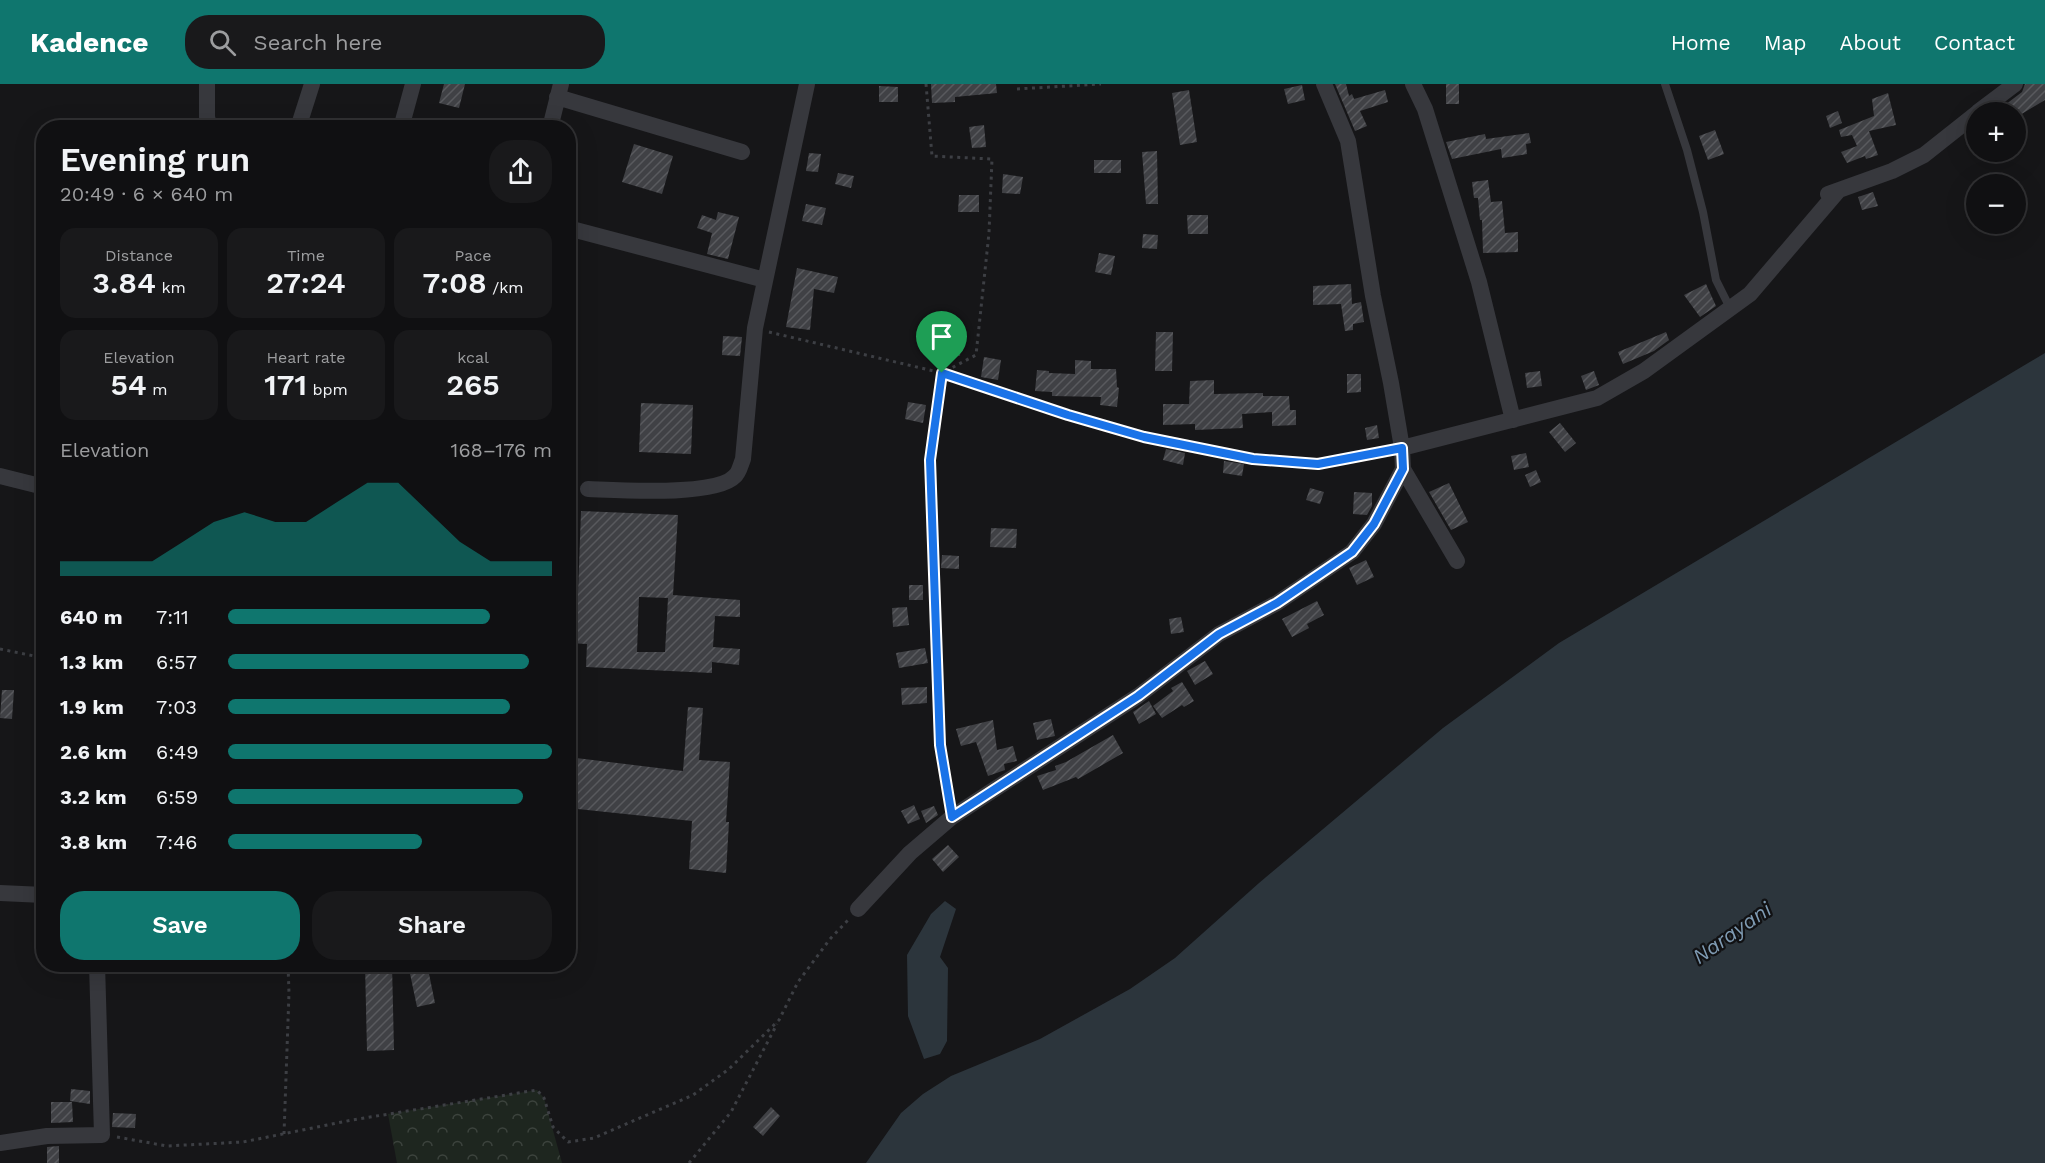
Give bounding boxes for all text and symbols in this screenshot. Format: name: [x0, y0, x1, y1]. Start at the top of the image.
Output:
search box: [185, 15, 605, 69]
text: Kadence: [30, 26, 149, 59]
icon: search: [206, 26, 239, 59]
text: Search here: [254, 30, 383, 55]
text: Home: [1671, 30, 1731, 55]
text: Map: [1764, 30, 1807, 55]
text: About: [1840, 30, 1901, 55]
text: Contact: [1934, 30, 2015, 55]
map controls: [1966, 102, 2026, 234]
button: +: [1966, 102, 2026, 162]
text: Evening run: [60, 140, 250, 179]
button: share: [489, 140, 552, 203]
button: −: [1966, 174, 2026, 234]
text: 20:49 · 6 × 640 m: [60, 182, 233, 206]
text: Distance: [105, 246, 173, 265]
text: Time: [287, 246, 325, 265]
text: Pace: [454, 246, 492, 265]
text: 3.84: [92, 265, 156, 300]
text: 27:24: [266, 265, 346, 300]
text: 7:08: [423, 265, 487, 300]
text: km: [156, 278, 186, 297]
text: /km: [487, 278, 523, 297]
pin: [916, 311, 967, 373]
icon: arrive: [925, 320, 958, 353]
text: Elevation: [103, 348, 175, 367]
text: Heart rate: [266, 348, 346, 367]
text: kcal: [457, 348, 489, 367]
text: 54: [110, 367, 147, 402]
text: 171: [264, 367, 307, 402]
text: 265: [446, 367, 500, 402]
text: m: [147, 380, 168, 399]
text: bpm: [307, 380, 348, 399]
text: Elevation: [60, 438, 149, 462]
text: 168–176 m: [451, 438, 552, 462]
text: 640 m: [60, 605, 123, 629]
text: 7:11: [156, 605, 189, 629]
text: 1.3 km: [60, 650, 123, 674]
text: 6:57: [156, 650, 197, 674]
text: 1.9 km: [60, 695, 124, 719]
text: 7:03: [156, 695, 197, 719]
text: 2.6 km: [60, 740, 127, 764]
text: 6:49: [156, 740, 199, 764]
text: 3.2 km: [60, 785, 127, 809]
text: 6:59: [156, 785, 198, 809]
text: 3.8 km: [60, 830, 127, 854]
text: 7:46: [156, 830, 198, 854]
button: Save: [60, 891, 300, 960]
button: Share: [312, 891, 552, 960]
water label: Narayani: [1687, 896, 1776, 969]

